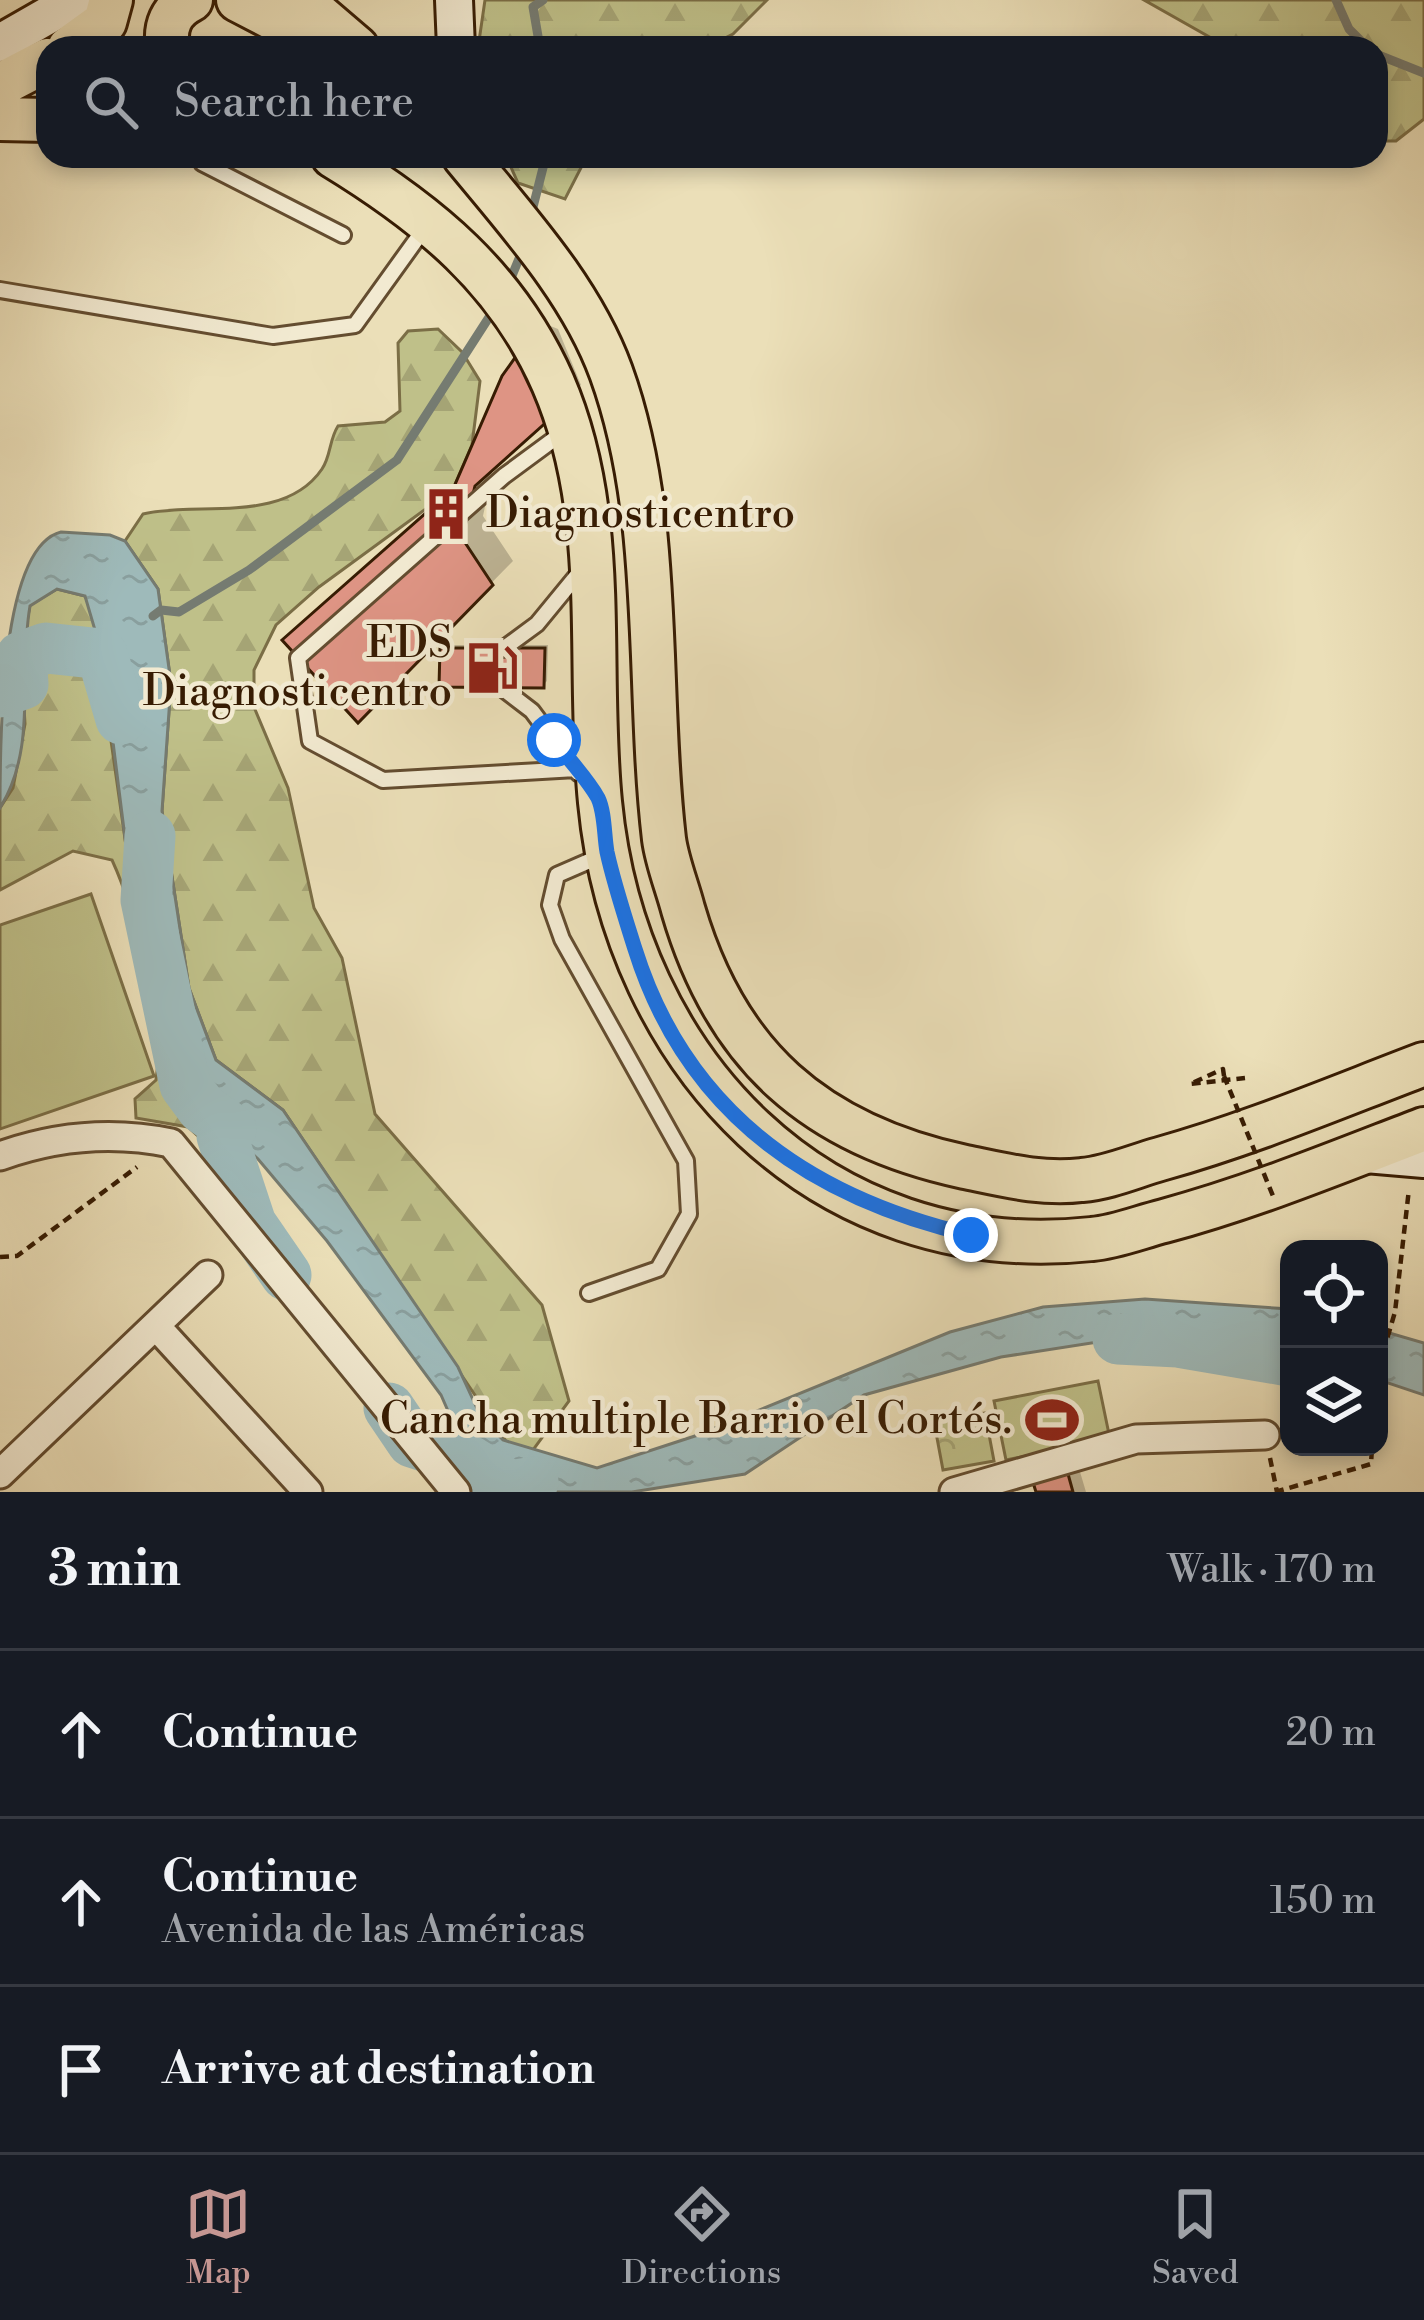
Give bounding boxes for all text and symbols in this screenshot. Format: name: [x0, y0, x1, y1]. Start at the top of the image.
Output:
search box: [36, 36, 1388, 168]
icon: search: [78, 69, 144, 135]
text: Search here: [174, 74, 414, 131]
building icon: Diagnosticentro: [417, 485, 475, 543]
place label: Diagnosticentro: [486, 488, 795, 542]
place label: EDS Diagnosticentro: [143, 618, 452, 720]
fuel station icon: EDS Diagnosticentro: [463, 639, 521, 697]
route start: [527, 713, 581, 767]
route end: [944, 1208, 998, 1262]
map controls: [1280, 1240, 1388, 1456]
button: locate: [1280, 1240, 1388, 1348]
button: layers: [1280, 1348, 1388, 1456]
sports icon: Cancha multiple Barrio el Cortés.: [1023, 1391, 1081, 1449]
place label: Cancha multiple Barrio el Cortés.: [380, 1394, 1012, 1447]
text: 3 min: [48, 1538, 181, 1602]
text: Walk · 170 m: [1167, 1546, 1376, 1595]
icon: ahead: [48, 1701, 114, 1767]
text: Continue: [162, 1705, 358, 1762]
text: 20 m: [1286, 1709, 1376, 1758]
text: Continue: [162, 1849, 358, 1906]
icon: ahead: [48, 1869, 114, 1935]
text: 150 m: [1270, 1877, 1376, 1926]
text: Avenida de las Américas: [162, 1906, 585, 1955]
icon: arrive: [48, 2037, 114, 2103]
text: Arrive at destination: [162, 2041, 595, 2098]
tab: Map: [185, 2181, 251, 2294]
tab: Directions: [622, 2181, 781, 2294]
tab: Saved: [1152, 2181, 1239, 2294]

